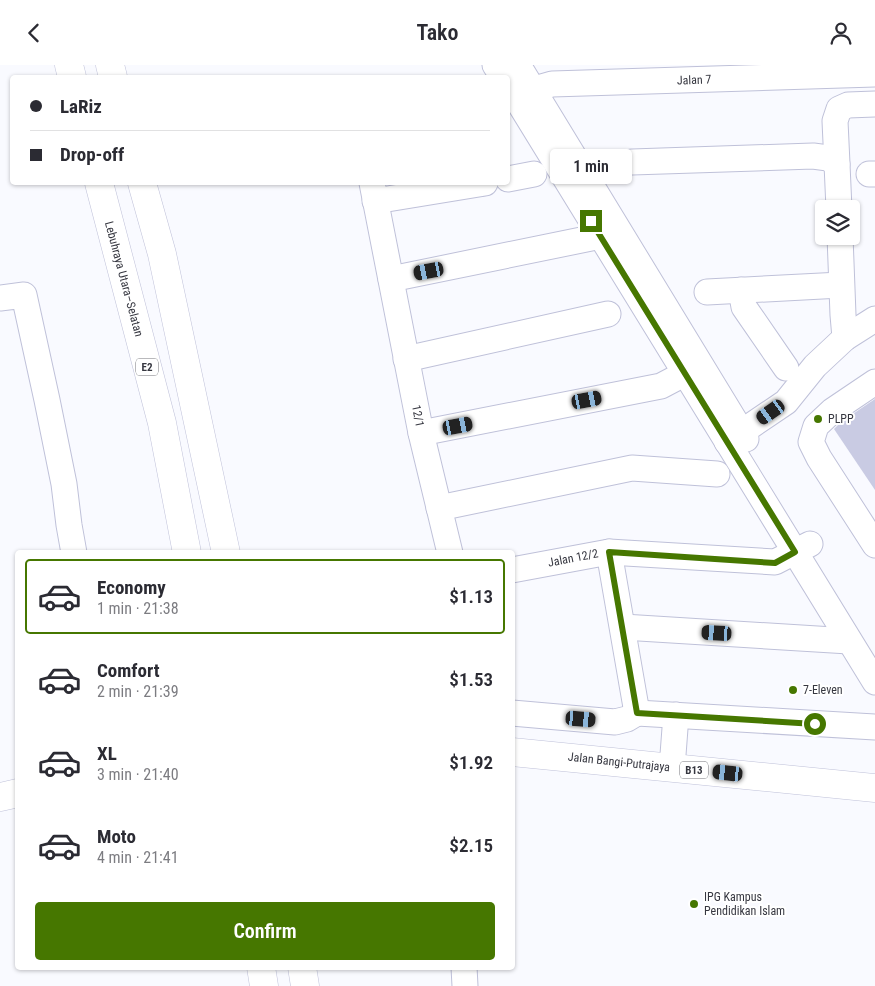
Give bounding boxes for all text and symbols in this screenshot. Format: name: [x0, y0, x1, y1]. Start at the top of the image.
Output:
icon: back: [20, 19, 48, 47]
icon: person: [827, 19, 855, 47]
text: Tako: [417, 20, 458, 45]
street label: Jalan 7: [676, 72, 712, 88]
text: LaRiz: [60, 95, 102, 118]
text: Drop-off: [60, 143, 124, 166]
callout: 1 min: [550, 149, 632, 183]
text: 1 min: [573, 157, 609, 176]
map controls: [815, 200, 860, 245]
button: layers: [815, 200, 860, 245]
route end: [580, 210, 602, 232]
street label: Lebuhraya Utara–Selatan: [102, 220, 146, 338]
car: [412, 261, 445, 281]
road number: E2: [136, 359, 158, 375]
car: [570, 390, 603, 410]
car: [754, 397, 787, 427]
street label: 12/1: [409, 404, 427, 428]
place label: PLPP: [828, 412, 854, 426]
marker: PLPP: [812, 413, 824, 425]
car: [441, 416, 474, 436]
street label: Jalan 12/2: [547, 546, 599, 570]
icon: car: [37, 574, 82, 619]
text: Economy: [97, 576, 166, 599]
text: $1.13: [449, 585, 493, 608]
text: 1 min · 21:38: [97, 599, 179, 618]
car: [701, 625, 732, 641]
icon: car: [37, 657, 82, 702]
text: Comfort: [97, 659, 160, 682]
text: $1.53: [449, 668, 493, 691]
text: 2 min · 21:39: [97, 682, 179, 701]
place label: 7-Eleven: [803, 683, 843, 697]
marker: 7-Eleven: [787, 684, 799, 696]
car: [565, 710, 596, 728]
route start: [804, 713, 826, 735]
icon: car: [37, 740, 82, 785]
text: XL: [97, 742, 117, 765]
street label: Jalan Bangi-Putrajaya: [567, 750, 671, 774]
text: $1.92: [449, 751, 493, 774]
road number: B13: [680, 761, 708, 779]
car: [712, 764, 743, 782]
text: 3 min · 21:40: [97, 765, 179, 784]
icon: car: [37, 823, 82, 868]
text: Moto: [97, 825, 136, 848]
text: $2.15: [449, 834, 493, 857]
text: 4 min · 21:41: [97, 848, 179, 867]
place label: IPG Kampus Pendidikan Islam: [704, 890, 785, 918]
marker: IPG Kampus Pendidikan Islam: [688, 898, 700, 910]
button: Confirm: [35, 902, 495, 960]

